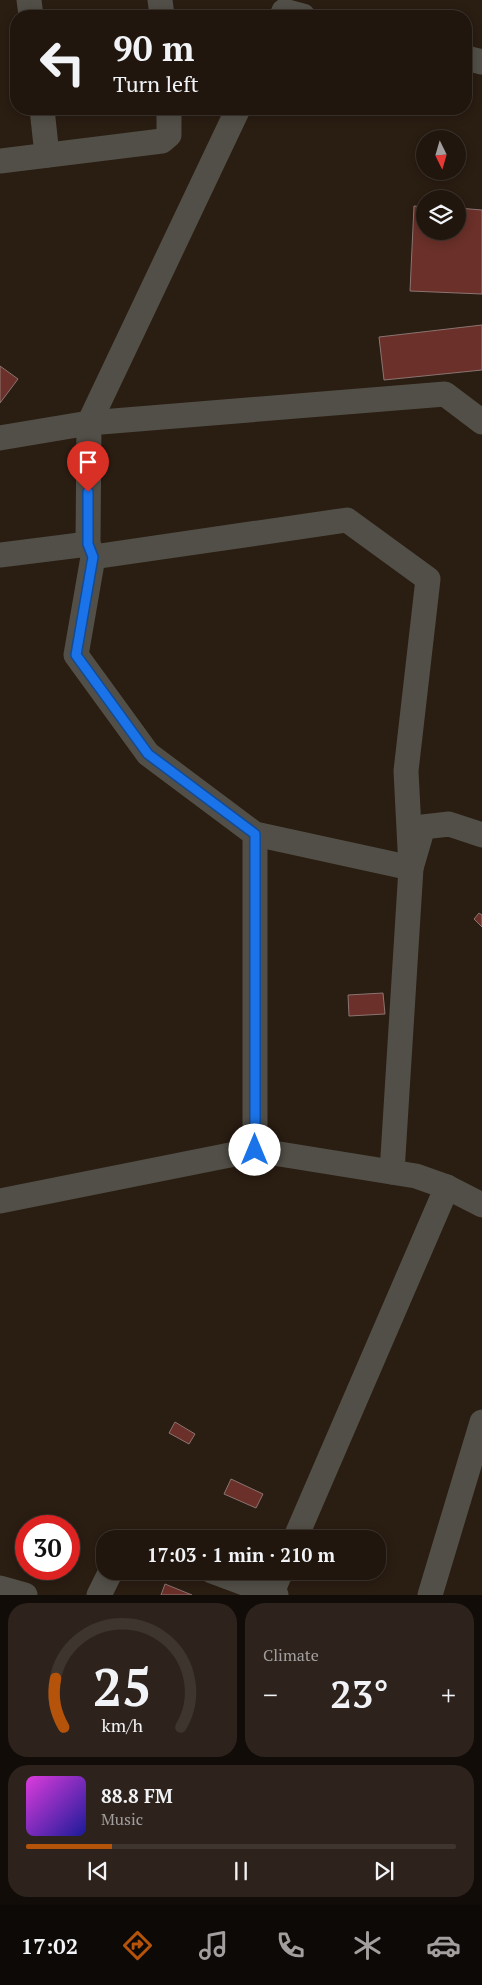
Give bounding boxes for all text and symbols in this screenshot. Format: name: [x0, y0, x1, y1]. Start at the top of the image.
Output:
text: 90 m: [113, 25, 194, 71]
icon: left: [30, 30, 95, 95]
text: Turn left: [113, 69, 199, 98]
north arrow: [416, 130, 466, 180]
map controls: [416, 130, 466, 240]
button: layers: [416, 190, 466, 240]
pin: [67, 441, 109, 492]
icon: arrive: [74, 448, 102, 476]
position arrow: [228, 1123, 280, 1175]
speed limit sign: 30: [15, 1515, 80, 1580]
text: 17:03 · 1 min · 210 m: [147, 1542, 335, 1567]
text: Climate: [263, 1644, 319, 1666]
text: 25: [93, 1652, 152, 1721]
text: 23°: [330, 1669, 389, 1719]
text: −: [263, 1676, 278, 1713]
text: +: [441, 1676, 456, 1713]
text: km/h: [102, 1713, 144, 1737]
text: 88.8 FM: [101, 1783, 173, 1808]
text: Music: [101, 1808, 143, 1830]
icon: previous: [84, 1857, 112, 1885]
icon: pause: [227, 1857, 255, 1885]
icon: next: [370, 1857, 398, 1885]
icon: directions: [120, 1928, 155, 1963]
icon: music: [196, 1928, 231, 1963]
icon: phone: [273, 1928, 308, 1963]
icon: climate: [350, 1928, 385, 1963]
icon: car: [426, 1928, 461, 1963]
text: 17:02: [21, 1931, 78, 1960]

